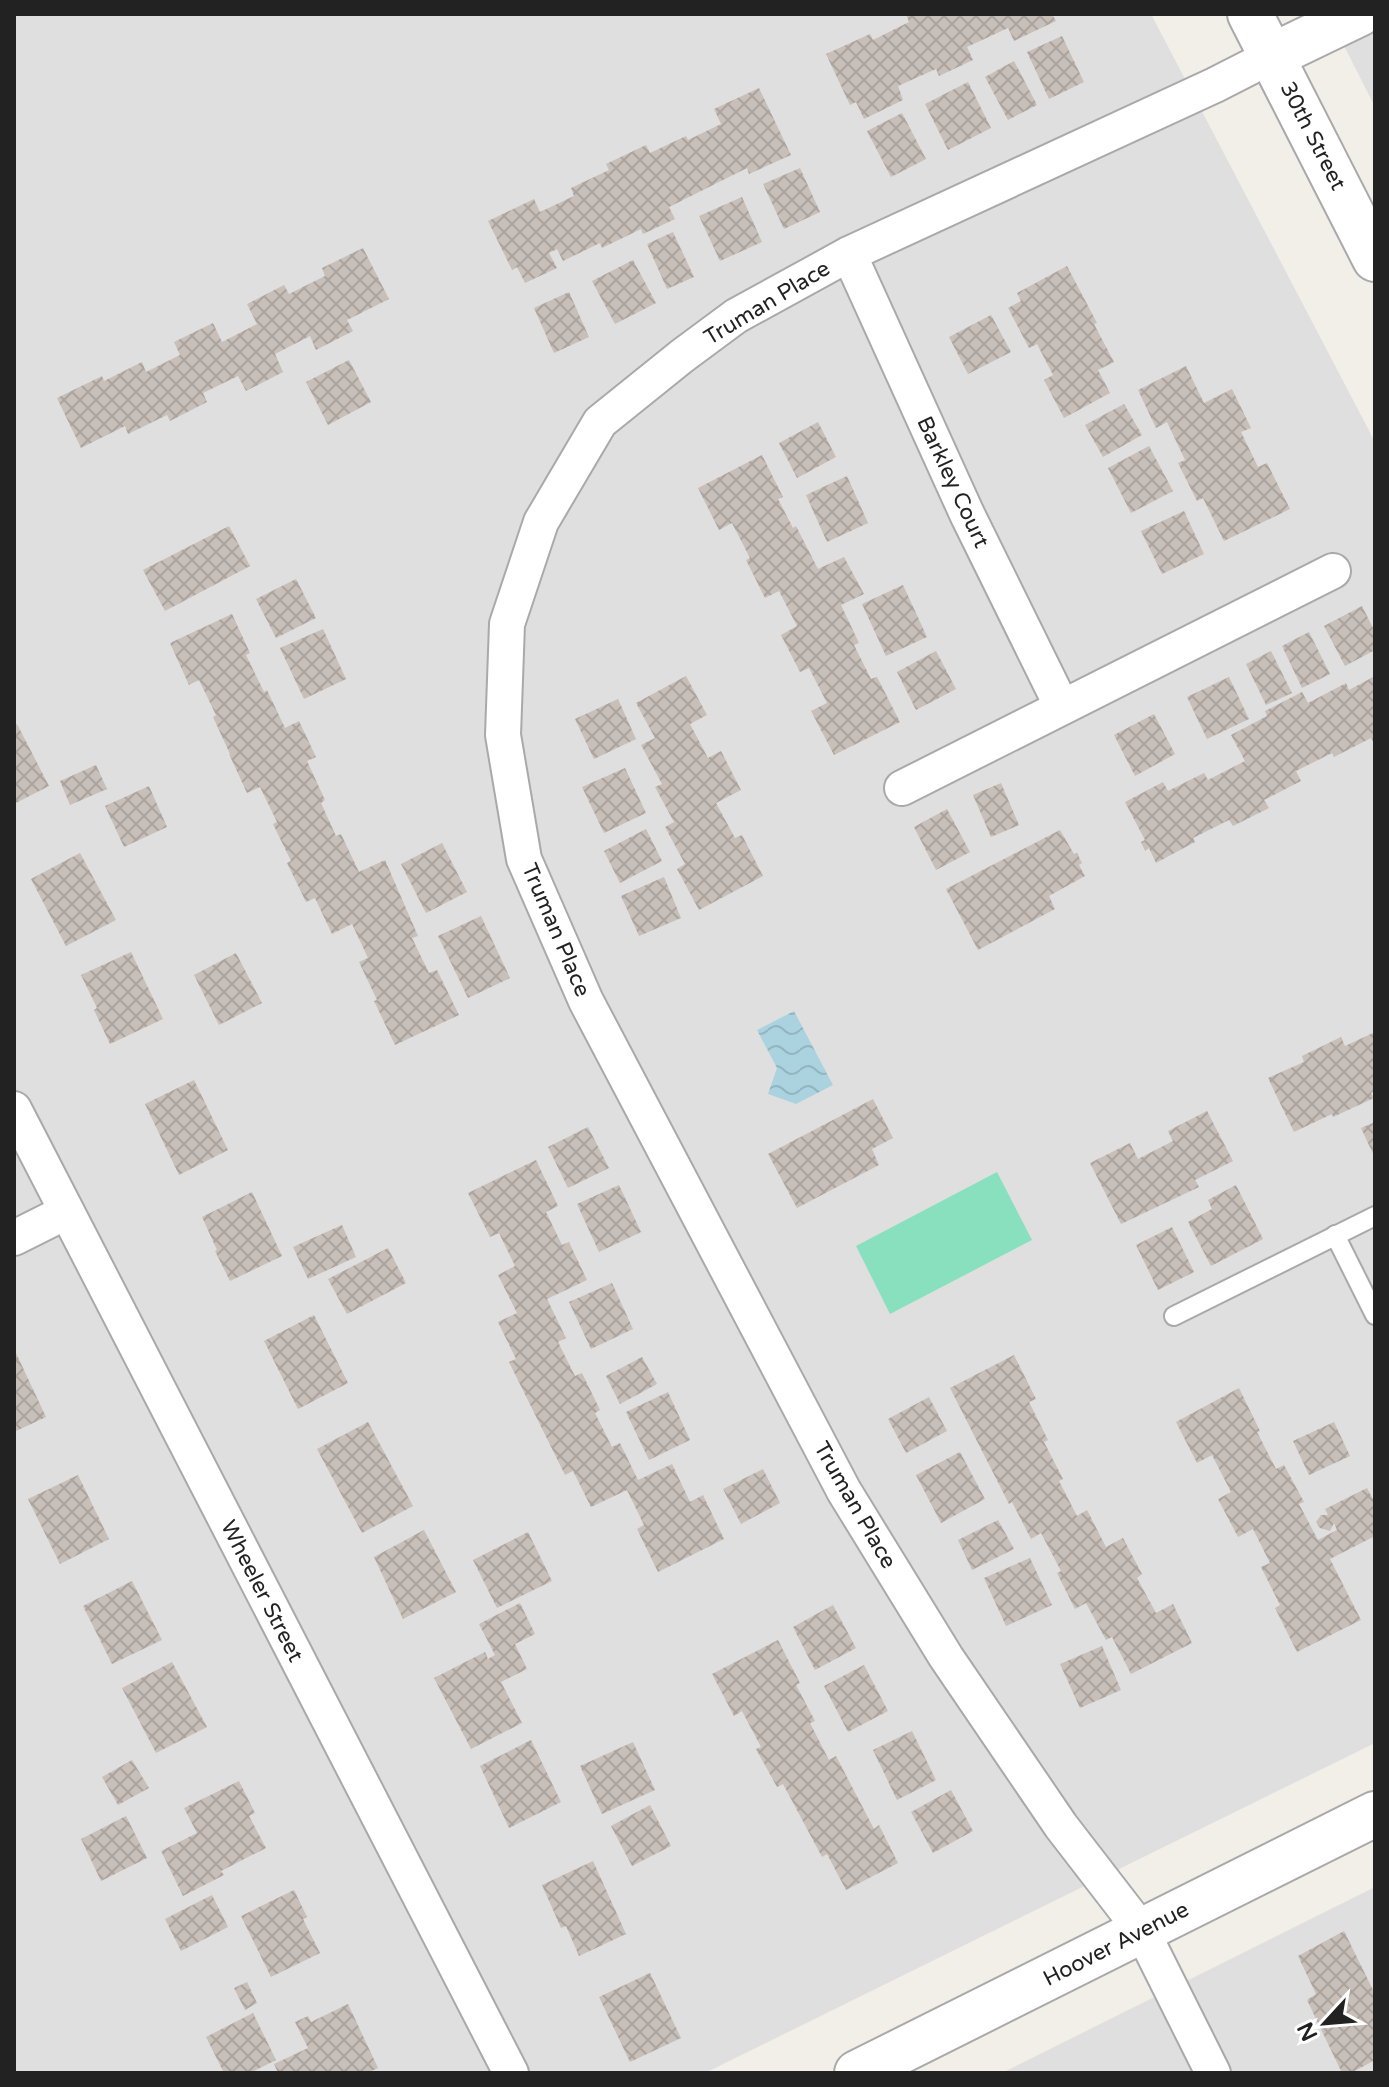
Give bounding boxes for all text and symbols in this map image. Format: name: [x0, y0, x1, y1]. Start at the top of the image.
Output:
street label: 30th Street: [1275, 78, 1351, 194]
street label: Truman Place: [699, 255, 835, 351]
street label: Barkley Court: [911, 412, 995, 552]
street label: Truman Place: [516, 859, 596, 1001]
street label: Truman Place: [808, 1437, 902, 1573]
street label: Wheeler Street: [215, 1516, 309, 1666]
street label: Hoover Avenue: [1039, 1896, 1193, 1992]
north arrow: [1285, 1983, 1365, 2063]
text: N: [1292, 2018, 1323, 2045]

